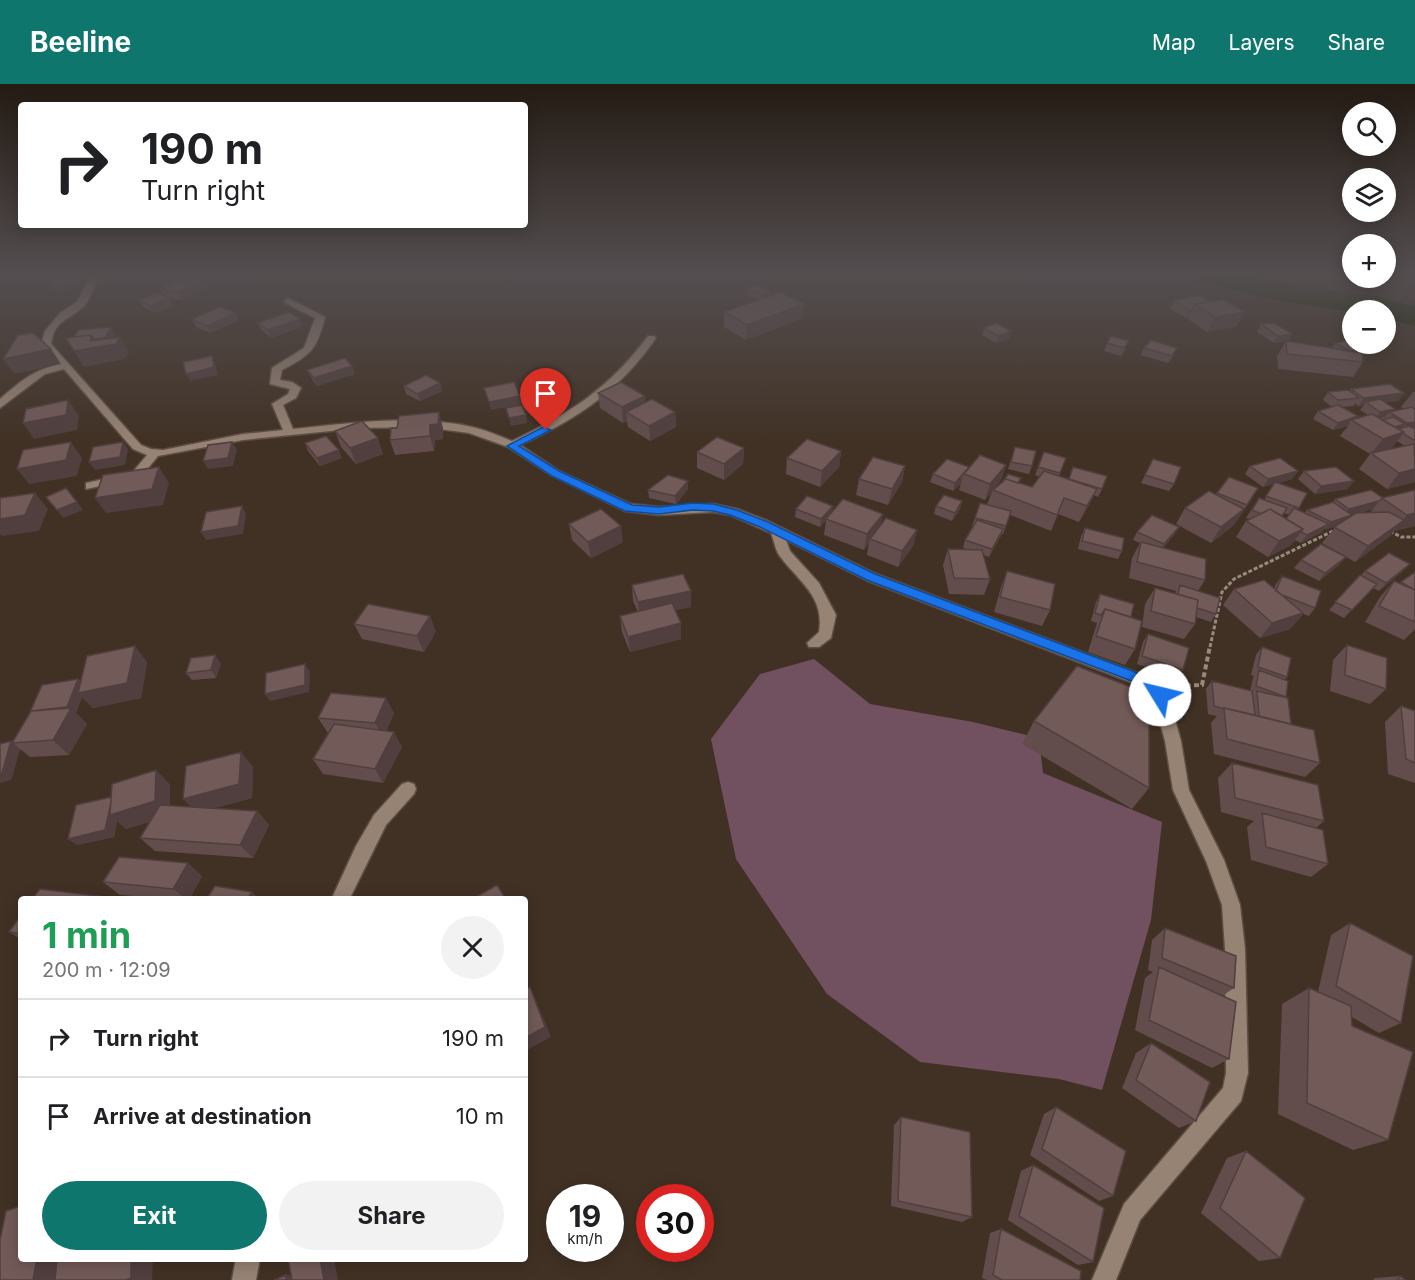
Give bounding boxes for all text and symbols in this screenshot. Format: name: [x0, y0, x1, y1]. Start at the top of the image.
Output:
text: Beeline: [30, 25, 131, 59]
text: Map: [1152, 30, 1196, 55]
text: Layers: [1229, 30, 1295, 55]
text: Share: [1328, 30, 1385, 55]
map controls: [1342, 102, 1396, 354]
button: search: [1342, 102, 1396, 156]
text: 190 m: [141, 123, 263, 174]
icon: right: [42, 126, 120, 204]
button: layers: [1342, 168, 1396, 222]
text: Turn right: [141, 174, 265, 207]
button: +: [1342, 234, 1396, 288]
button: −: [1342, 300, 1396, 354]
pin: [520, 368, 571, 430]
icon: arrive: [529, 377, 562, 410]
position arrow: [1128, 663, 1192, 727]
text: 1 min: [42, 913, 131, 957]
button: close: [441, 916, 504, 979]
text: 200 m · 12:09: [42, 958, 171, 982]
icon: right: [42, 1022, 75, 1055]
text: Turn right: [93, 1025, 199, 1051]
text: 190 m: [442, 1025, 504, 1051]
icon: arrive: [42, 1100, 75, 1133]
text: Arrive at destination: [93, 1103, 312, 1129]
text: 10 m: [456, 1103, 504, 1129]
button: Exit: [42, 1181, 267, 1250]
button: Share: [279, 1181, 504, 1250]
speed limit sign: 30: [636, 1184, 714, 1262]
text: 19: [569, 1198, 601, 1234]
text: km/h: [567, 1229, 603, 1248]

